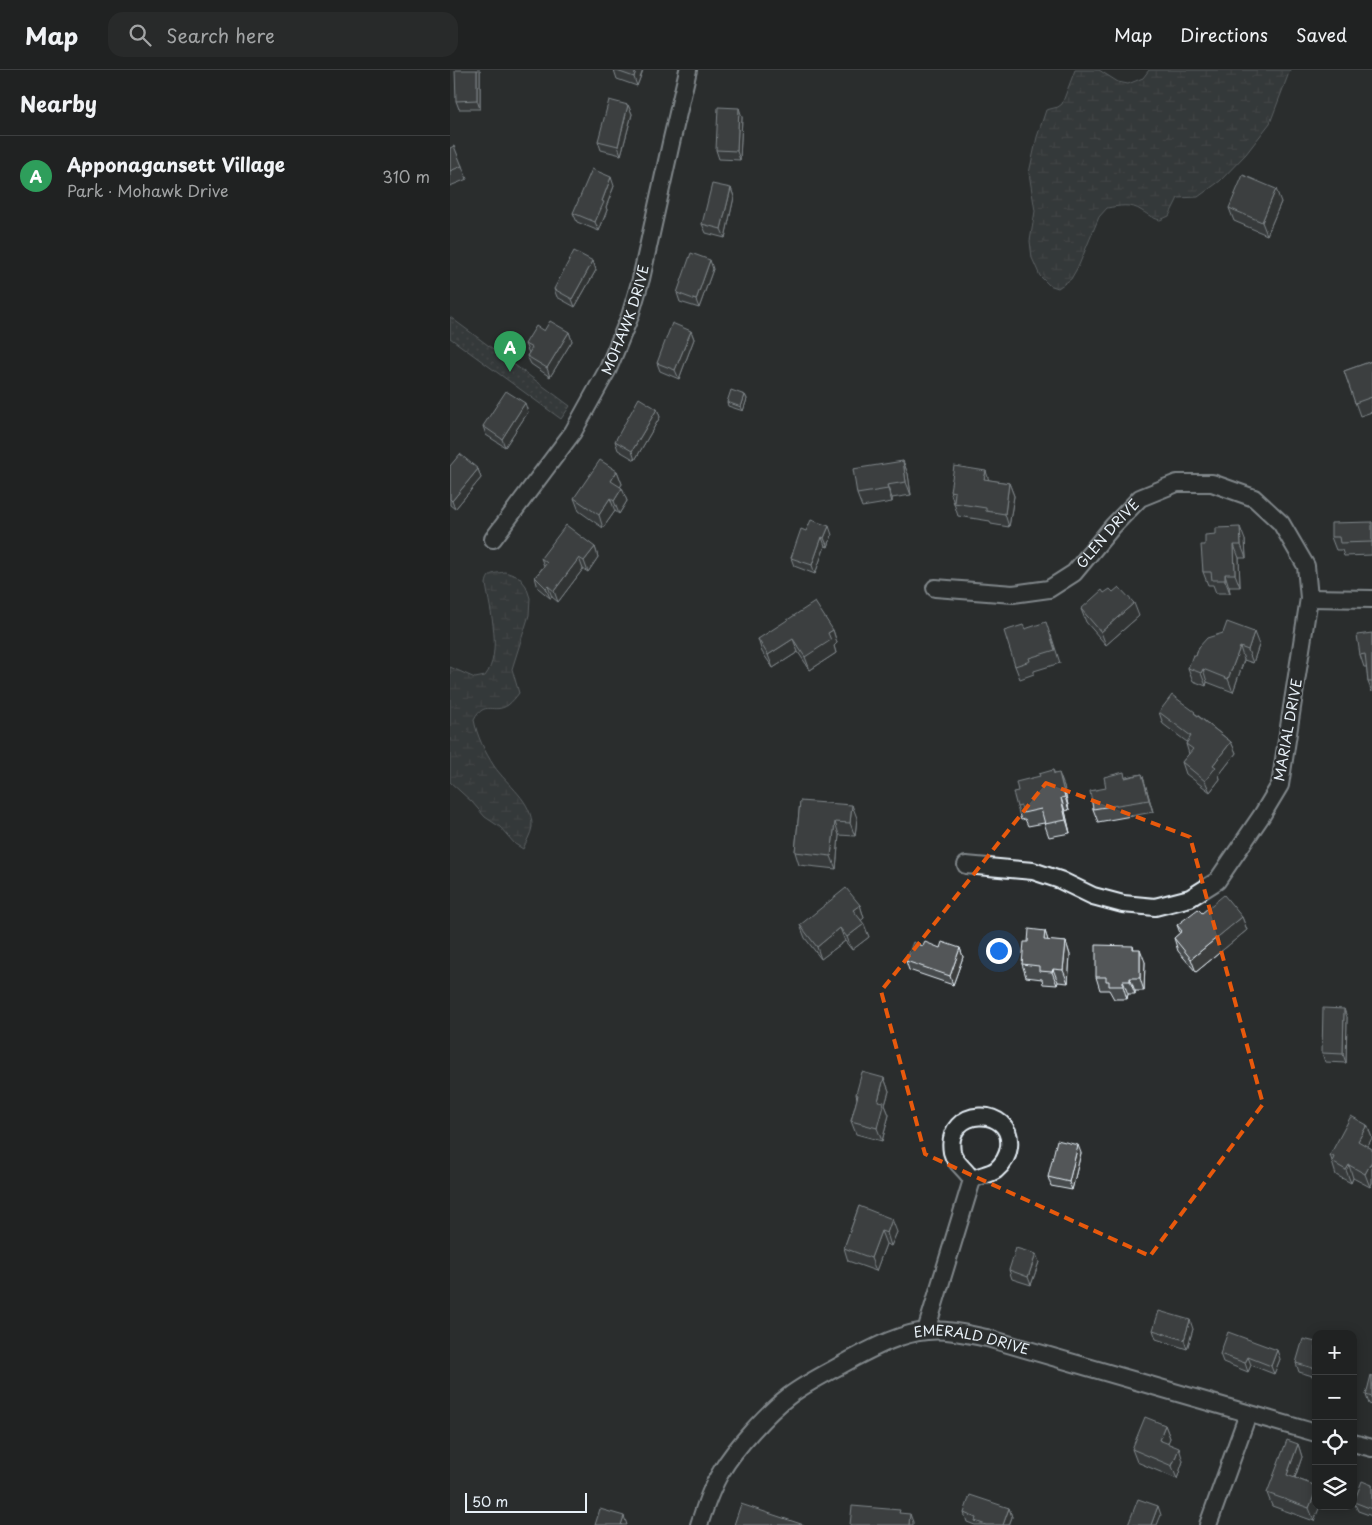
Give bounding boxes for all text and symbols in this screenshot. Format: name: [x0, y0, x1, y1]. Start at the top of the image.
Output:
search box: [108, 12, 458, 57]
text: Map: [25, 17, 78, 53]
icon: search: [126, 21, 154, 49]
text: Search here: [166, 21, 275, 49]
text: Map: [1114, 21, 1152, 48]
text: Directions: [1180, 21, 1268, 48]
text: Saved: [1296, 21, 1347, 48]
text: Nearby: [20, 87, 97, 119]
text: Apponagansett Village: [67, 150, 285, 178]
text: A: [30, 164, 42, 188]
text: 310 m: [382, 164, 430, 188]
text: Park · Mohawk Drive: [67, 178, 228, 202]
street label: MOHAWK DRIVE: [596, 262, 654, 378]
pin: A: [494, 331, 526, 372]
street label: GLEN DRIVE: [1071, 494, 1144, 573]
street label: MARIAL DRIVE: [1268, 677, 1307, 783]
your location: [986, 938, 1012, 964]
street label: EMERALD DRIVE: [912, 1319, 1032, 1360]
map controls: [1312, 1330, 1357, 1510]
button: +: [1312, 1330, 1357, 1375]
button: −: [1312, 1375, 1357, 1420]
button: locate: [1312, 1420, 1357, 1465]
button: layers: [1312, 1465, 1357, 1510]
scale bar: [465, 1490, 588, 1513]
text: 50 m: [472, 1491, 508, 1512]

